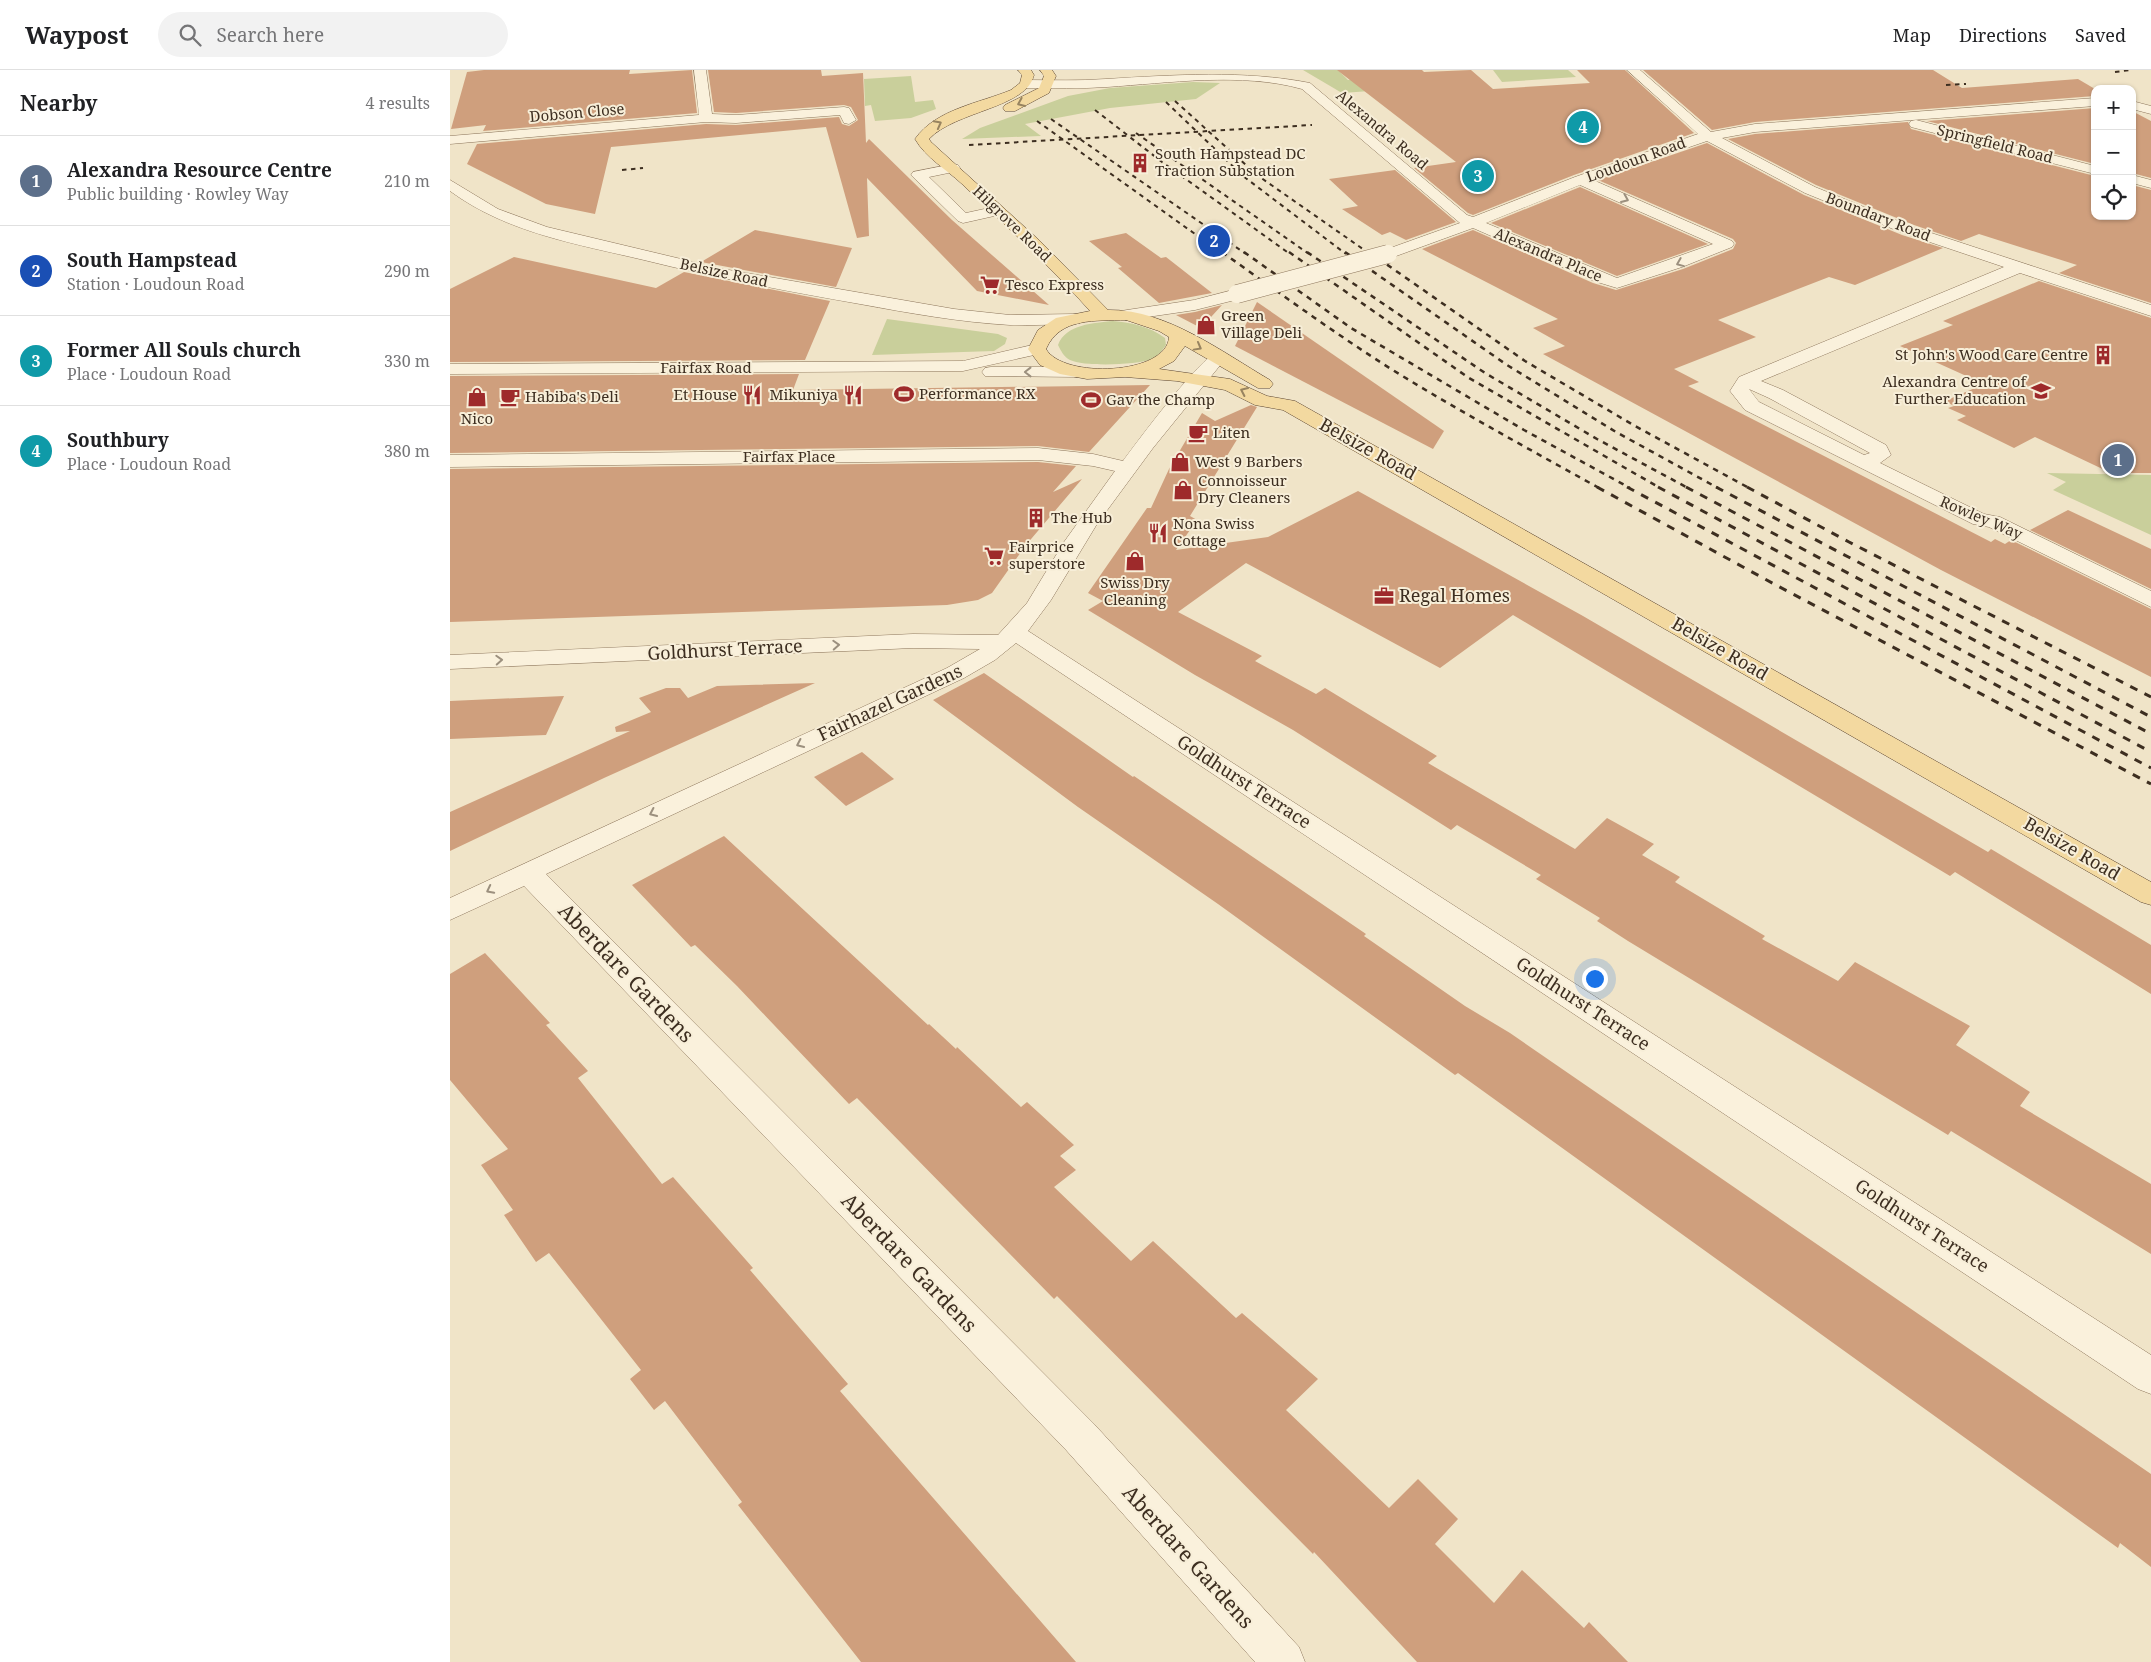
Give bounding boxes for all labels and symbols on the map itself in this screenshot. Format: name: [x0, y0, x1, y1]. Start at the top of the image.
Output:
street label: Alexandra Road: [1332, 85, 1433, 174]
one-way arrow: [1017, 96, 1026, 107]
street label: Dobson Close: [529, 98, 625, 126]
pin: 4: [1567, 108, 1599, 146]
street label: Springfield Road: [1935, 119, 2055, 167]
one-way arrow: [933, 121, 942, 131]
street label: Loudoun Road: [1583, 132, 1688, 186]
place label: South Hampstead DC Traction Substation: [1155, 143, 1306, 180]
building icon: South Hampstead DC Traction Substation: [1129, 152, 1151, 174]
pin: 3: [1462, 157, 1494, 195]
street label: Hilgrove Road: [969, 181, 1056, 266]
street label: Boundary Road: [1823, 187, 1934, 245]
one-way arrow: [1620, 193, 1629, 204]
pin: 2: [1198, 222, 1230, 260]
street label: Alexandra Place: [1491, 222, 1606, 286]
street label: Belsize Road: [678, 253, 770, 291]
one-way arrow: [1676, 256, 1685, 267]
supermarket icon: Tesco Express: [979, 274, 1001, 296]
place label: Tesco Express: [1005, 274, 1104, 294]
place label: Green Village Deli: [1221, 305, 1302, 342]
shop icon: Green Village Deli: [1195, 314, 1217, 336]
one-way arrow: [1192, 340, 1201, 350]
place label: St John's Wood Care Centre: [1895, 344, 2088, 364]
building icon: St John's Wood Care Centre: [2092, 344, 2114, 366]
street label: Fairfax Road: [660, 357, 752, 377]
one-way arrow: [1024, 367, 1032, 377]
place label: Alexandra Centre of Further Education: [1882, 371, 2027, 408]
school or university icon: Alexandra Centre of Further Education: [2030, 380, 2052, 402]
sports icon: Performance RX: [893, 383, 915, 405]
place label: Performance RX: [919, 383, 1036, 403]
place label: Et House: [674, 384, 737, 404]
restaurant icon: Et House: [741, 384, 763, 406]
place label: Mikuniya: [769, 384, 838, 404]
restaurant icon: Mikuniya: [842, 384, 864, 406]
shop icon: Nico: [466, 386, 488, 408]
cafe icon: Habiba's Deli: [499, 386, 521, 408]
place label: Habiba's Deli: [525, 386, 619, 406]
one-way arrow: [1240, 387, 1249, 398]
sports icon: Gav the Champ: [1080, 389, 1102, 411]
place label: Gav the Champ: [1106, 389, 1215, 409]
place label: Nico: [461, 408, 493, 428]
street label: Belsize Road: [1316, 412, 1421, 485]
cafe icon: Liten: [1187, 422, 1209, 444]
place label: Liten: [1213, 422, 1250, 442]
pin: 1: [2102, 441, 2134, 479]
street label: Fairfax Place: [743, 446, 835, 466]
shop icon: West 9 Barbers: [1169, 451, 1191, 473]
place label: West 9 Barbers: [1195, 451, 1303, 471]
place label: Connoisseur Dry Cleaners: [1198, 470, 1290, 507]
shop icon: Connoisseur Dry Cleaners: [1172, 479, 1194, 501]
street label: Rowley Way: [1937, 491, 2026, 544]
building icon: The Hub: [1025, 507, 1047, 529]
place label: The Hub: [1051, 507, 1112, 527]
place label: Nona Swiss Cottage: [1173, 513, 1255, 550]
restaurant icon: Nona Swiss Cottage: [1147, 522, 1169, 544]
place label: Fairprice superstore: [1009, 536, 1085, 573]
supermarket icon: Fairprice superstore: [983, 545, 1005, 567]
shop icon: Swiss Dry Cleaning: [1124, 550, 1146, 572]
place label: Swiss Dry Cleaning: [1100, 572, 1170, 609]
place label: Regal Homes: [1399, 583, 1510, 607]
office icon: Regal Homes: [1373, 585, 1395, 607]
street label: Belsize Road: [1668, 611, 1773, 685]
street label: Goldhurst Terrace: [647, 633, 803, 665]
one-way arrow: [832, 639, 840, 650]
one-way arrow: [495, 654, 503, 665]
street label: Fairhazel Gardens: [813, 658, 966, 746]
street label: Goldhurst Terrace: [1173, 729, 1316, 834]
one-way arrow: [796, 738, 805, 749]
one-way arrow: [649, 807, 658, 817]
street label: Belsize Road: [2020, 811, 2125, 885]
one-way arrow: [486, 884, 495, 894]
street label: Aberdare Gardens: [553, 896, 701, 1048]
street label: Goldhurst Terrace: [1512, 951, 1655, 1056]
your location: [1582, 966, 1608, 992]
street label: Goldhurst Terrace: [1851, 1173, 1994, 1278]
street label: Aberdare Gardens: [836, 1186, 984, 1338]
street label: Aberdare Gardens: [1117, 1479, 1261, 1634]

